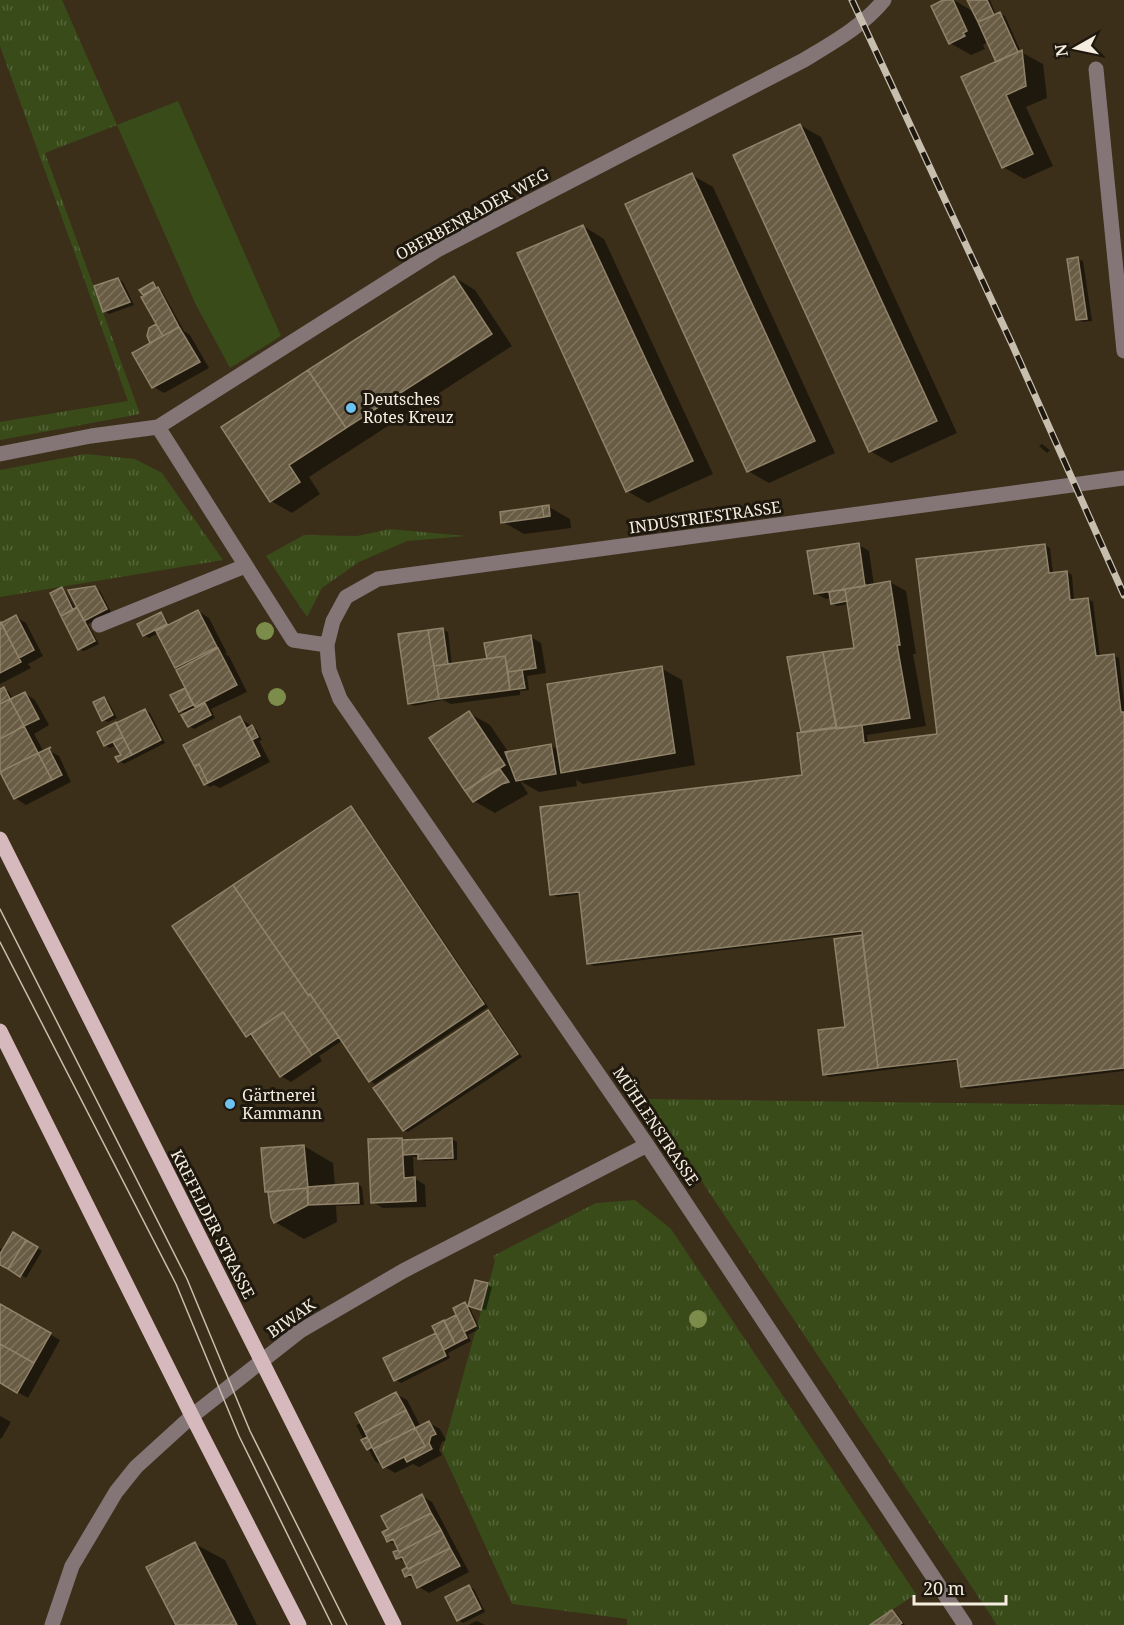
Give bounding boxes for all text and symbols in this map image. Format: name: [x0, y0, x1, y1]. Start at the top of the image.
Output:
north arrow: [1046, 18, 1106, 78]
text: N: [1049, 42, 1073, 58]
street label: OBERBENRADER WEG: [392, 163, 553, 265]
place label: Deutsches Rotes Kreuz: [363, 388, 454, 428]
marker: Deutsches Rotes Kreuz: [344, 401, 358, 415]
street label: INDUSTRIESTRASSE: [628, 495, 782, 539]
street label: MÜHLENSTRASSE: [608, 1062, 704, 1190]
place label: Gärtnerei Kammann: [242, 1084, 322, 1124]
marker: Gärtnerei Kammann: [223, 1097, 237, 1111]
street label: KREFELDER STRASSE: [166, 1146, 260, 1302]
street label: BIWAK: [262, 1293, 320, 1343]
scale bar: [914, 1568, 1006, 1606]
text: 20 m: [923, 1576, 965, 1600]

